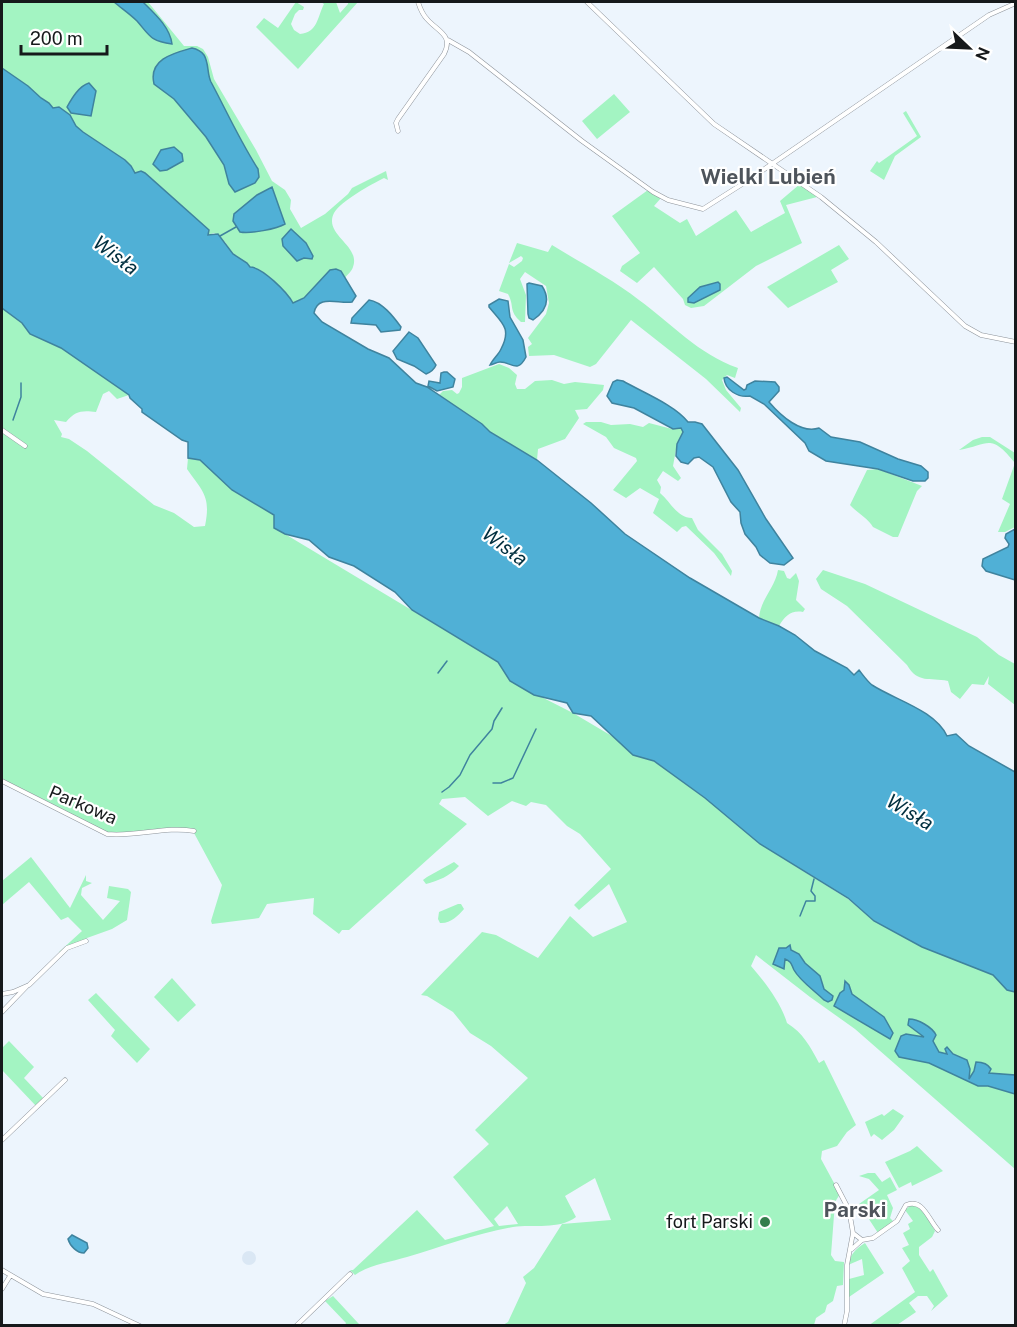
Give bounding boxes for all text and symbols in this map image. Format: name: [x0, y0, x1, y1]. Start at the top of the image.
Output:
scale bar: [21, 18, 106, 56]
north arrow: [939, 18, 999, 78]
text: 200 m: [30, 28, 83, 49]
text: N: [971, 44, 994, 63]
district label: Wielki Lubień: [700, 164, 836, 189]
water label: Wisła: [89, 230, 143, 280]
water label: Wisła: [478, 521, 532, 571]
street label: Parkowa: [46, 781, 120, 828]
water label: Wisła: [882, 789, 938, 835]
district label: Parski: [824, 1197, 886, 1222]
place label: fort Parski: [666, 1211, 753, 1232]
marker: fort Parski: [758, 1215, 772, 1229]

